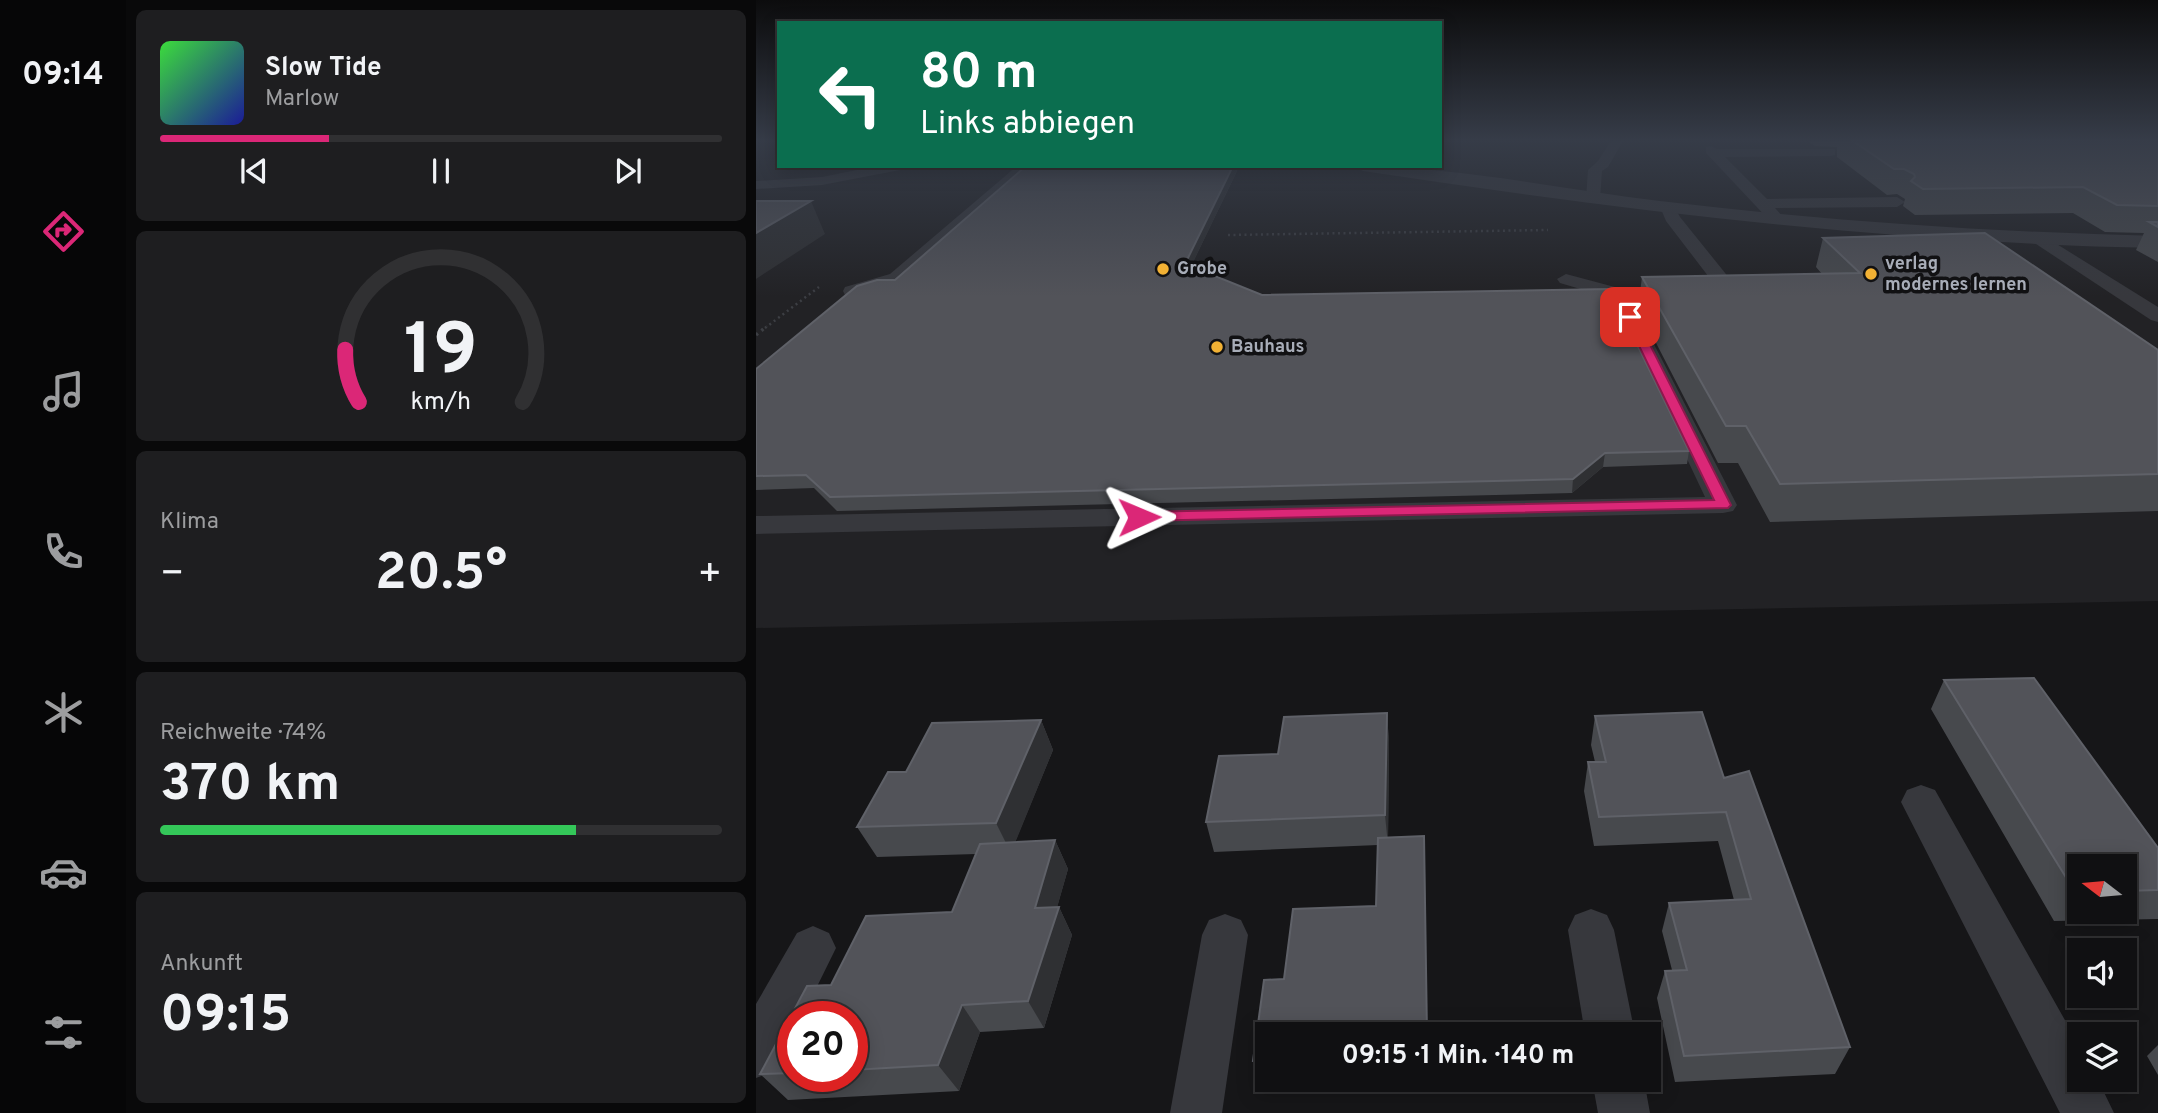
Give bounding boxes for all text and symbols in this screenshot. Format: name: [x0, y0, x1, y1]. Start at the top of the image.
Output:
text: 80 m: [920, 44, 1037, 106]
icon: left: [805, 49, 896, 140]
text: Slow Tide: [265, 52, 382, 85]
text: 09:14: [22, 56, 104, 96]
text: Marlow: [265, 85, 339, 114]
text: Links abbiegen: [920, 105, 1135, 145]
icon: previous: [235, 152, 273, 190]
icon: pause: [422, 152, 460, 190]
icon: next: [609, 152, 647, 190]
icon: directions: [39, 207, 88, 256]
place label: verlag modernes lernen: [1885, 253, 2027, 297]
place label: Grobe: [1177, 258, 1227, 281]
marker: Grobe: [1155, 261, 1171, 277]
marker: verlag modernes lernen: [1863, 266, 1879, 282]
pin: [1600, 287, 1660, 347]
icon: arrive: [1611, 298, 1649, 336]
text: 19: [404, 308, 478, 400]
place label: Bauhaus: [1231, 336, 1304, 359]
marker: Bauhaus: [1209, 339, 1225, 355]
icon: music: [39, 367, 88, 416]
text: km/h: [411, 387, 471, 419]
position arrow: [1102, 480, 1176, 554]
text: Klima: [160, 508, 219, 537]
icon: phone: [39, 527, 88, 576]
text: 20.5°: [375, 542, 507, 608]
text: −: [160, 551, 185, 600]
text: +: [697, 551, 722, 600]
icon: climate: [39, 688, 88, 737]
text: Reichweite · 74%: [160, 719, 326, 748]
text: 370 km: [160, 753, 340, 819]
icon: car: [39, 848, 88, 897]
north arrow: [2067, 854, 2137, 924]
map controls: [2067, 854, 2137, 1092]
button: sound: [2067, 938, 2137, 1008]
text: Ankunft: [160, 950, 243, 979]
text: 09:15: [160, 984, 291, 1050]
speed limit sign: 20: [777, 1001, 868, 1092]
icon: filters: [39, 1008, 88, 1057]
button: layers: [2067, 1022, 2137, 1092]
text: 09:15 · 1 Min. · 140 m: [1342, 1040, 1574, 1073]

